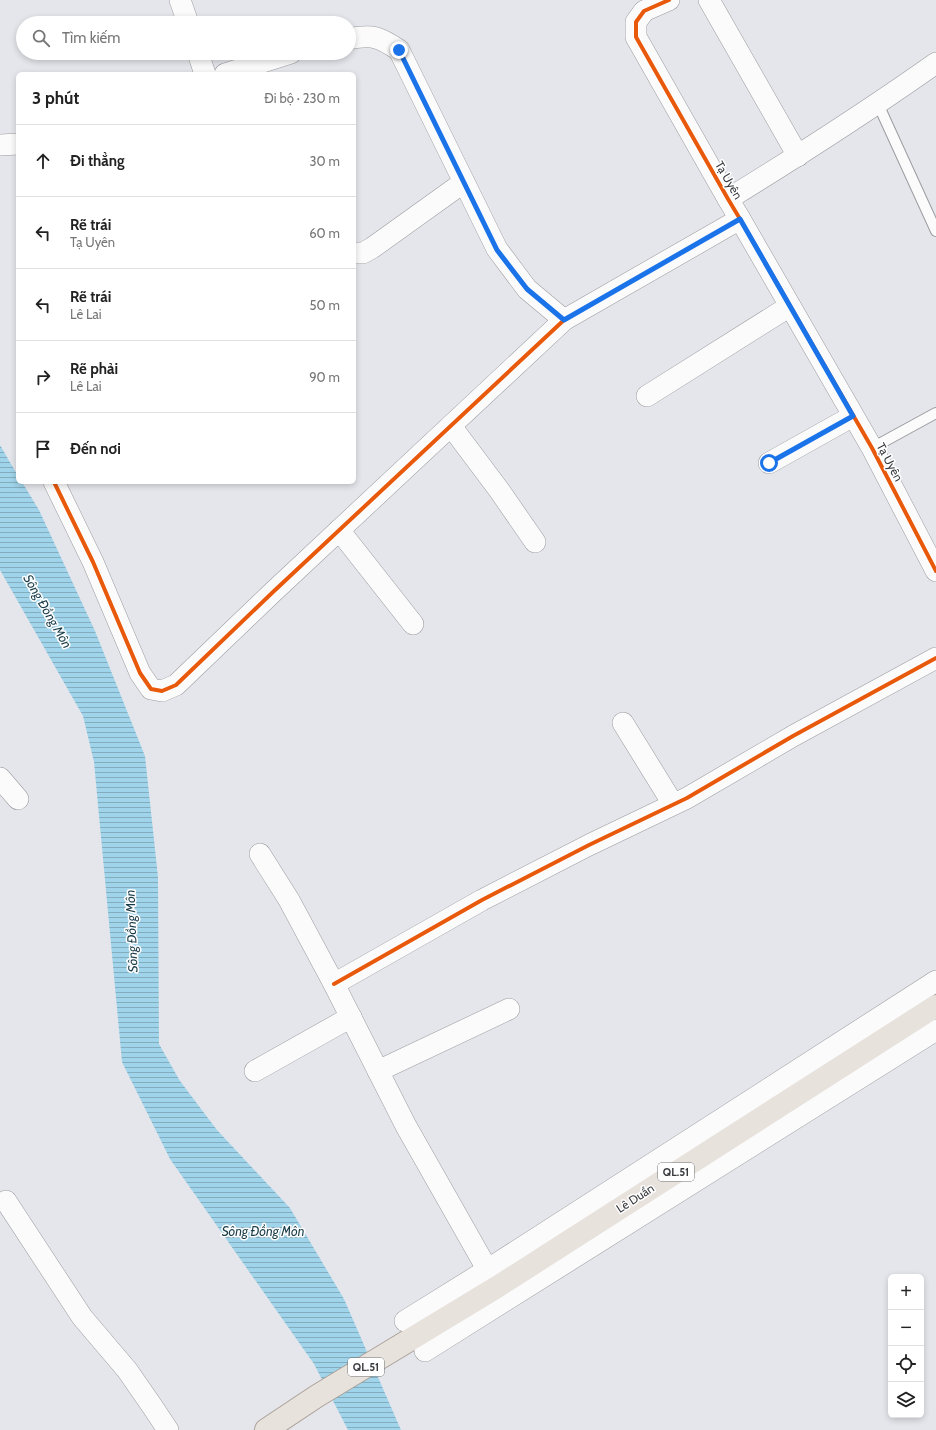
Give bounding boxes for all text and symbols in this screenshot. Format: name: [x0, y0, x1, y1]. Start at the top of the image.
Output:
search box: [16, 16, 356, 60]
icon: search: [30, 27, 52, 49]
text: Tìm kiếm: [62, 29, 120, 47]
route end: [390, 41, 408, 59]
text: 3 phút: [32, 88, 79, 108]
text: Đi bộ · 230 m: [264, 90, 340, 106]
icon: ahead: [32, 150, 54, 172]
text: Đi thẳng: [70, 152, 125, 170]
text: 30 m: [310, 153, 340, 169]
street label: Tạ Uyên: [712, 158, 746, 202]
text: Rẽ trái: [70, 216, 111, 234]
icon: left: [32, 222, 54, 244]
text: 60 m: [309, 225, 340, 241]
text: Tạ Uyên: [70, 234, 115, 250]
text: Rẽ trái: [70, 288, 111, 306]
icon: left: [32, 294, 54, 316]
text: 50 m: [310, 297, 340, 313]
text: Lê Lai: [70, 306, 101, 322]
text: Rẽ phải: [70, 360, 118, 378]
icon: right: [32, 366, 54, 388]
text: 90 m: [309, 369, 340, 385]
text: Lê Lai: [70, 378, 101, 394]
icon: arrive: [32, 438, 54, 460]
text: Đến nơi: [70, 440, 121, 458]
street label: Tạ Uyên: [874, 440, 907, 484]
route start: [760, 454, 778, 472]
water label: Sông Đồng Môn: [20, 571, 76, 651]
water label: Sông Đồng Môn: [122, 889, 140, 973]
road number: QL.51: [658, 1163, 694, 1181]
street label: Lê Duẩn: [613, 1180, 657, 1216]
water label: Sông Đồng Môn: [222, 1223, 304, 1239]
map controls: [888, 1274, 924, 1418]
button: +: [888, 1274, 924, 1310]
button: −: [888, 1310, 924, 1346]
button: locate: [888, 1346, 924, 1382]
road number: QL.51: [348, 1358, 384, 1376]
button: layers: [888, 1382, 924, 1418]

